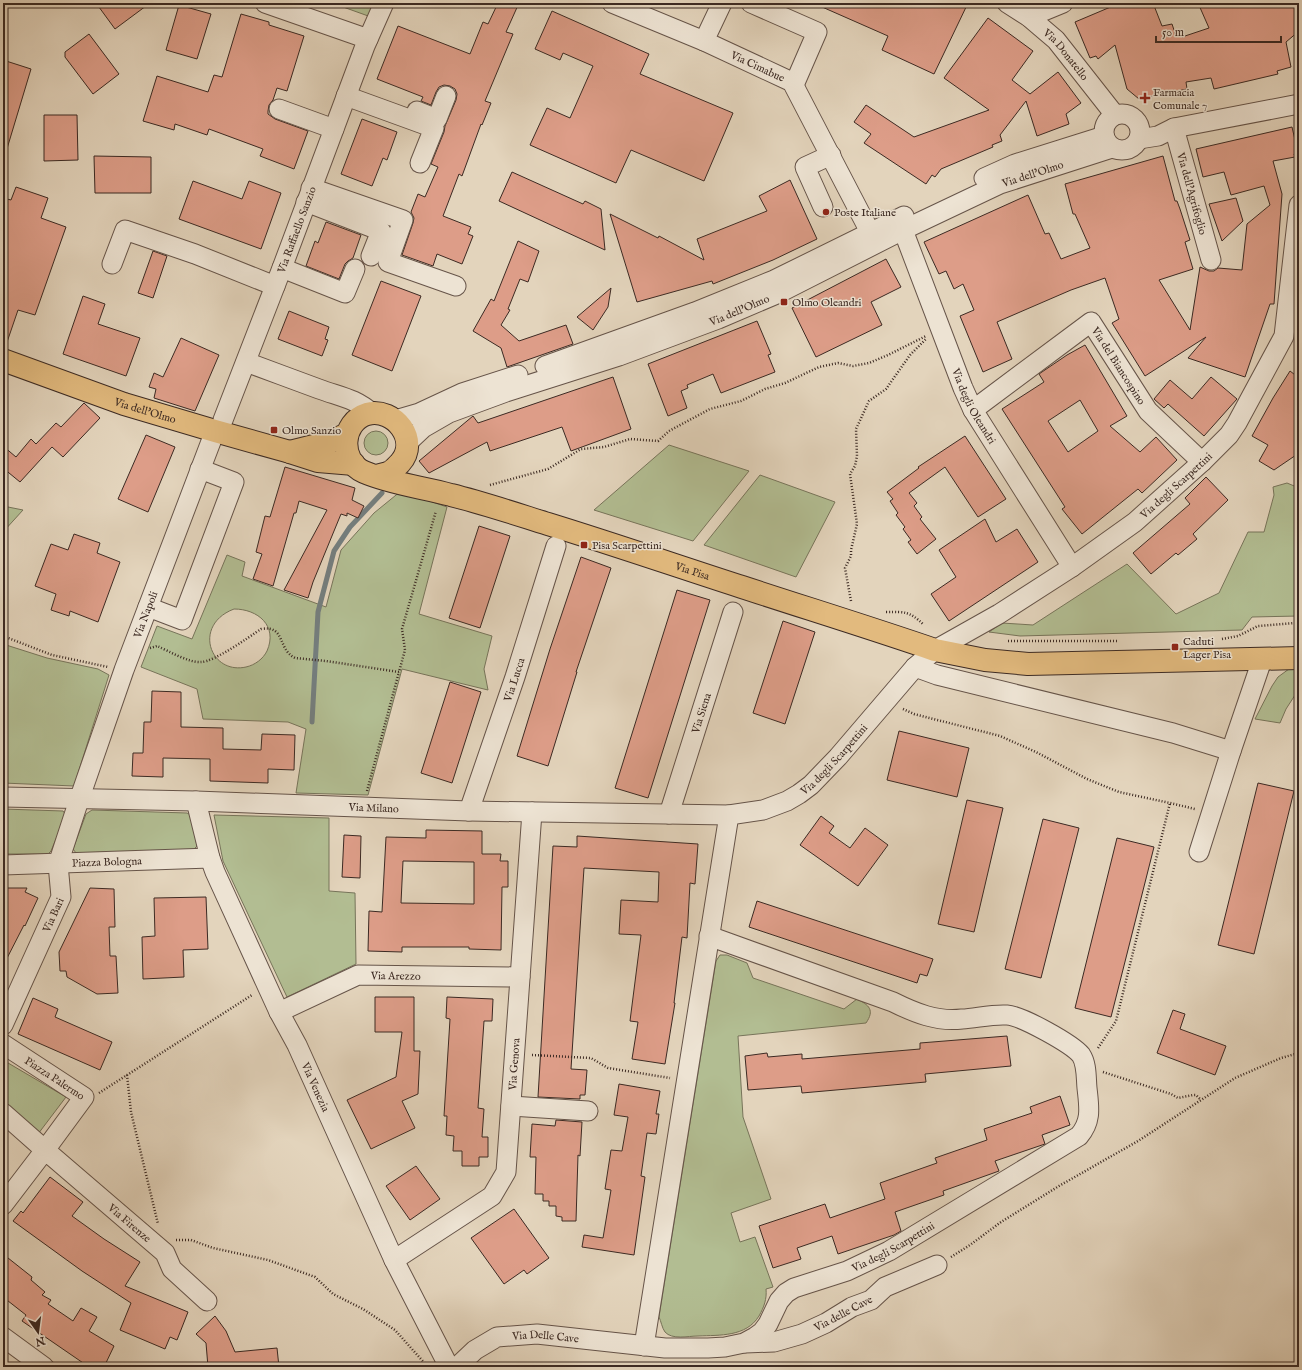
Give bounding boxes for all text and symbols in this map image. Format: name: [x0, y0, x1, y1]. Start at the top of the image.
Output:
scale bar: [1156, 18, 1281, 44]
text: 50 m: [1162, 25, 1184, 40]
street label: Via Donatello: [1039, 26, 1091, 84]
street label: Via Cimabue: [727, 48, 787, 86]
place label: Farmacia Comunale 7: [1153, 86, 1207, 113]
marker: Farmacia Comunale 7: [1140, 93, 1150, 103]
street label: Via dell'Agrifoglio: [1173, 150, 1210, 237]
street label: Via dell'Olmo: [999, 158, 1066, 191]
street label: Via Raffaello Sanzio: [274, 185, 320, 276]
place label: Poste Italiane: [834, 206, 896, 220]
marker: Poste Italiane: [821, 207, 831, 217]
street label: Via dell'Olmo: [707, 292, 772, 330]
place label: Olmo Oleandri: [792, 296, 862, 310]
marker: Olmo Oleandri: [779, 297, 789, 307]
street label: Via del Biancospino: [1087, 324, 1148, 408]
street label: Via degli Oleandri: [948, 366, 999, 447]
street label: Via dell'Olmo: [111, 395, 178, 427]
place label: Olmo Sanzio: [282, 424, 341, 438]
marker: Olmo Sanzio: [269, 425, 279, 435]
street label: Via degli Scarpettini: [1137, 450, 1216, 523]
place label: Pisa Scarpettini: [592, 539, 662, 553]
marker: Pisa Scarpettini: [579, 540, 589, 550]
street label: Via Pisa: [672, 559, 711, 584]
street label: Via Napoli: [130, 589, 161, 641]
place label: Caduti Lager Pisa: [1183, 635, 1231, 662]
marker: Caduti Lager Pisa: [1170, 642, 1180, 652]
street label: Via Lucca: [501, 656, 529, 704]
street label: Via Siena: [689, 691, 715, 736]
street label: Via degli Scarpettini: [797, 722, 871, 799]
street label: Via Milano: [347, 801, 399, 816]
street label: Piazza Bologna: [72, 854, 142, 871]
street label: Via Bari: [40, 896, 68, 936]
street label: Via Arezzo: [370, 969, 421, 984]
street label: Via Genova: [506, 1037, 524, 1092]
street label: Piazza Palermo: [22, 1054, 87, 1104]
street label: Via Venezia: [297, 1059, 332, 1114]
street label: Via Firenze: [104, 1201, 154, 1246]
street label: Via degli Scarpettini: [849, 1219, 937, 1276]
street label: Via delle Cave: [811, 1293, 875, 1336]
north arrow: [18, 1312, 58, 1352]
street label: Via Delle Cave: [511, 1328, 580, 1347]
text: N: [33, 1333, 47, 1349]

